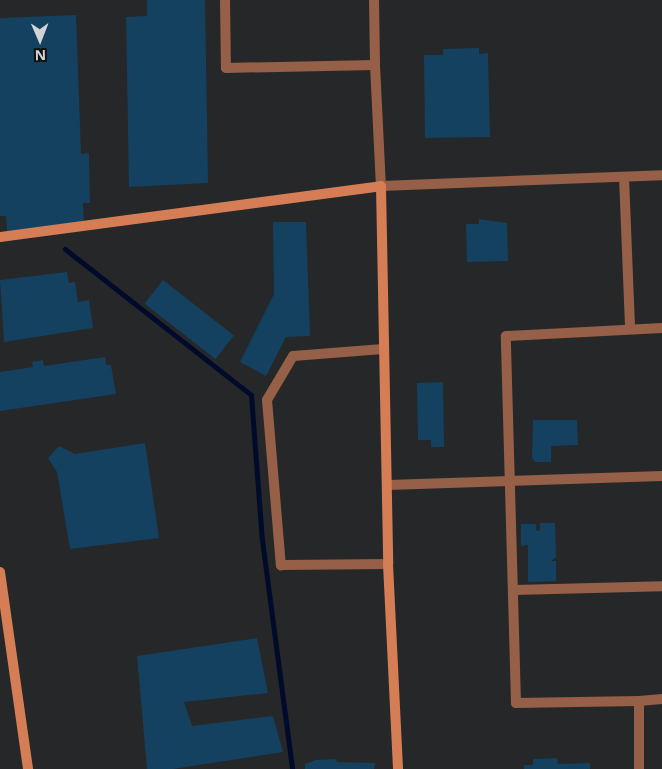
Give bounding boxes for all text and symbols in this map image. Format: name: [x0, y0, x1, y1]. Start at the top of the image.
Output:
north arrow: [15, 15, 65, 65]
text: N: [34, 46, 46, 65]

